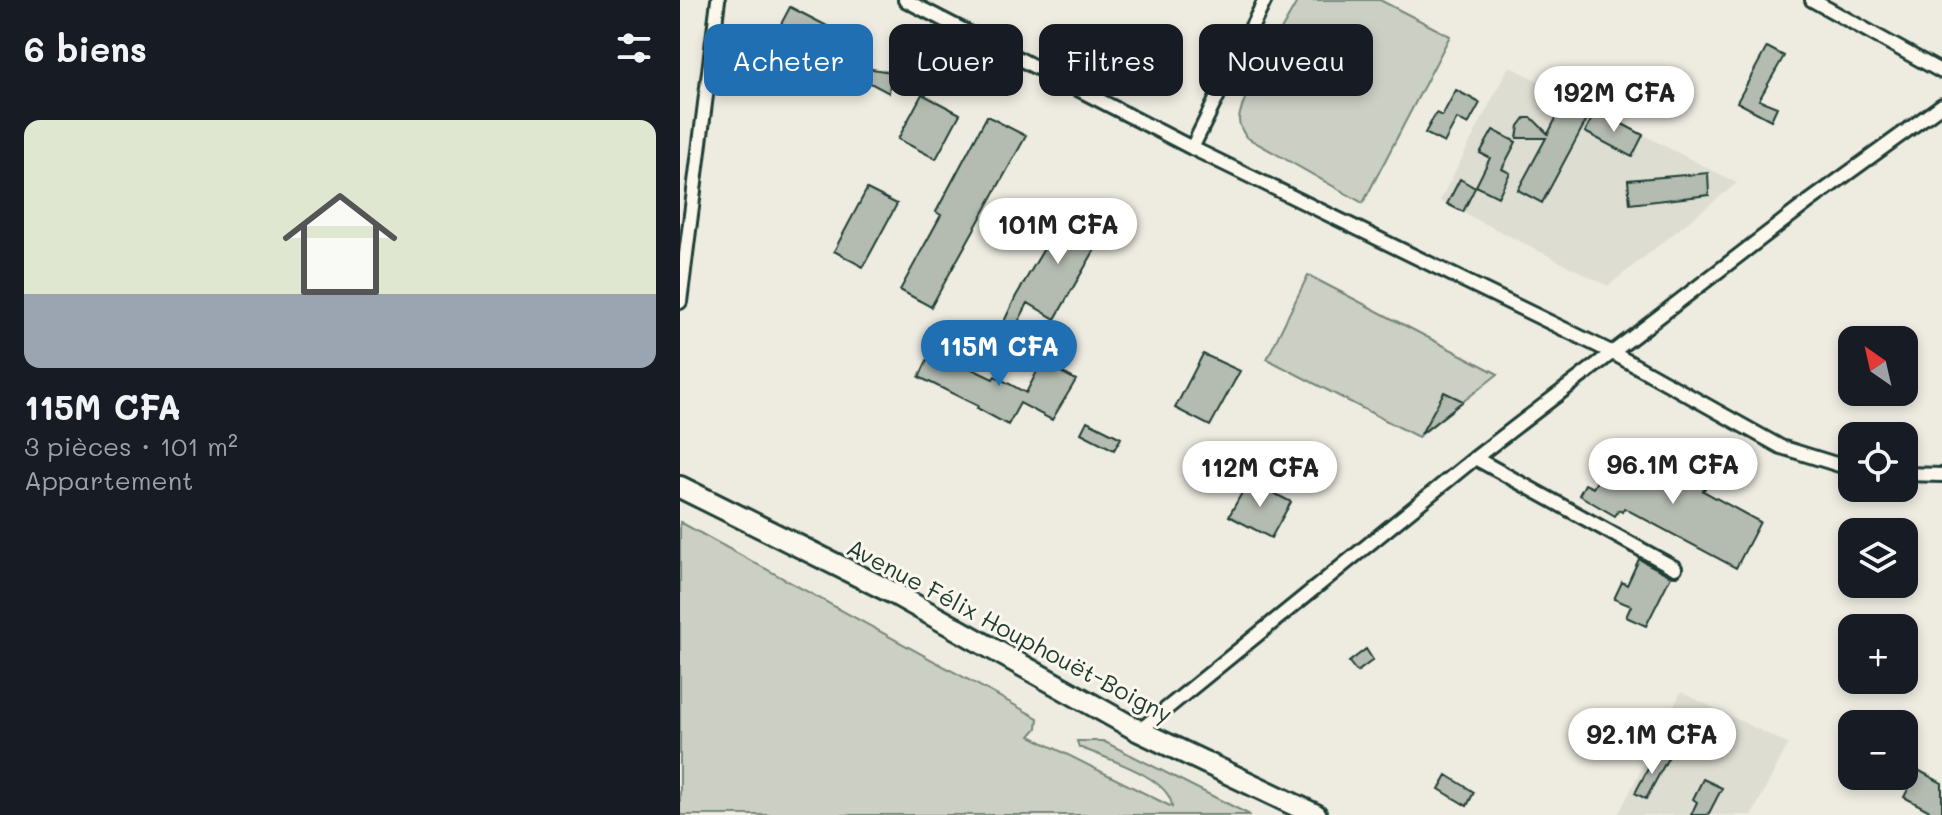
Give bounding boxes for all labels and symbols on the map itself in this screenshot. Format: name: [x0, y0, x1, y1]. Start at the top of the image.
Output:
pin: 192M CFA: [1531, 66, 1697, 134]
pin: 101M CFA: [975, 198, 1141, 266]
pin: 115M CFA: [916, 320, 1082, 388]
north arrow: [1838, 326, 1918, 406]
pin: 96.1M CFA: [1581, 438, 1765, 506]
pin: 112M CFA: [1177, 441, 1343, 509]
street label: Avenue Félix Houphouët-Boigny: [842, 531, 1178, 729]
pin: 92.1M CFA: [1560, 708, 1744, 776]

